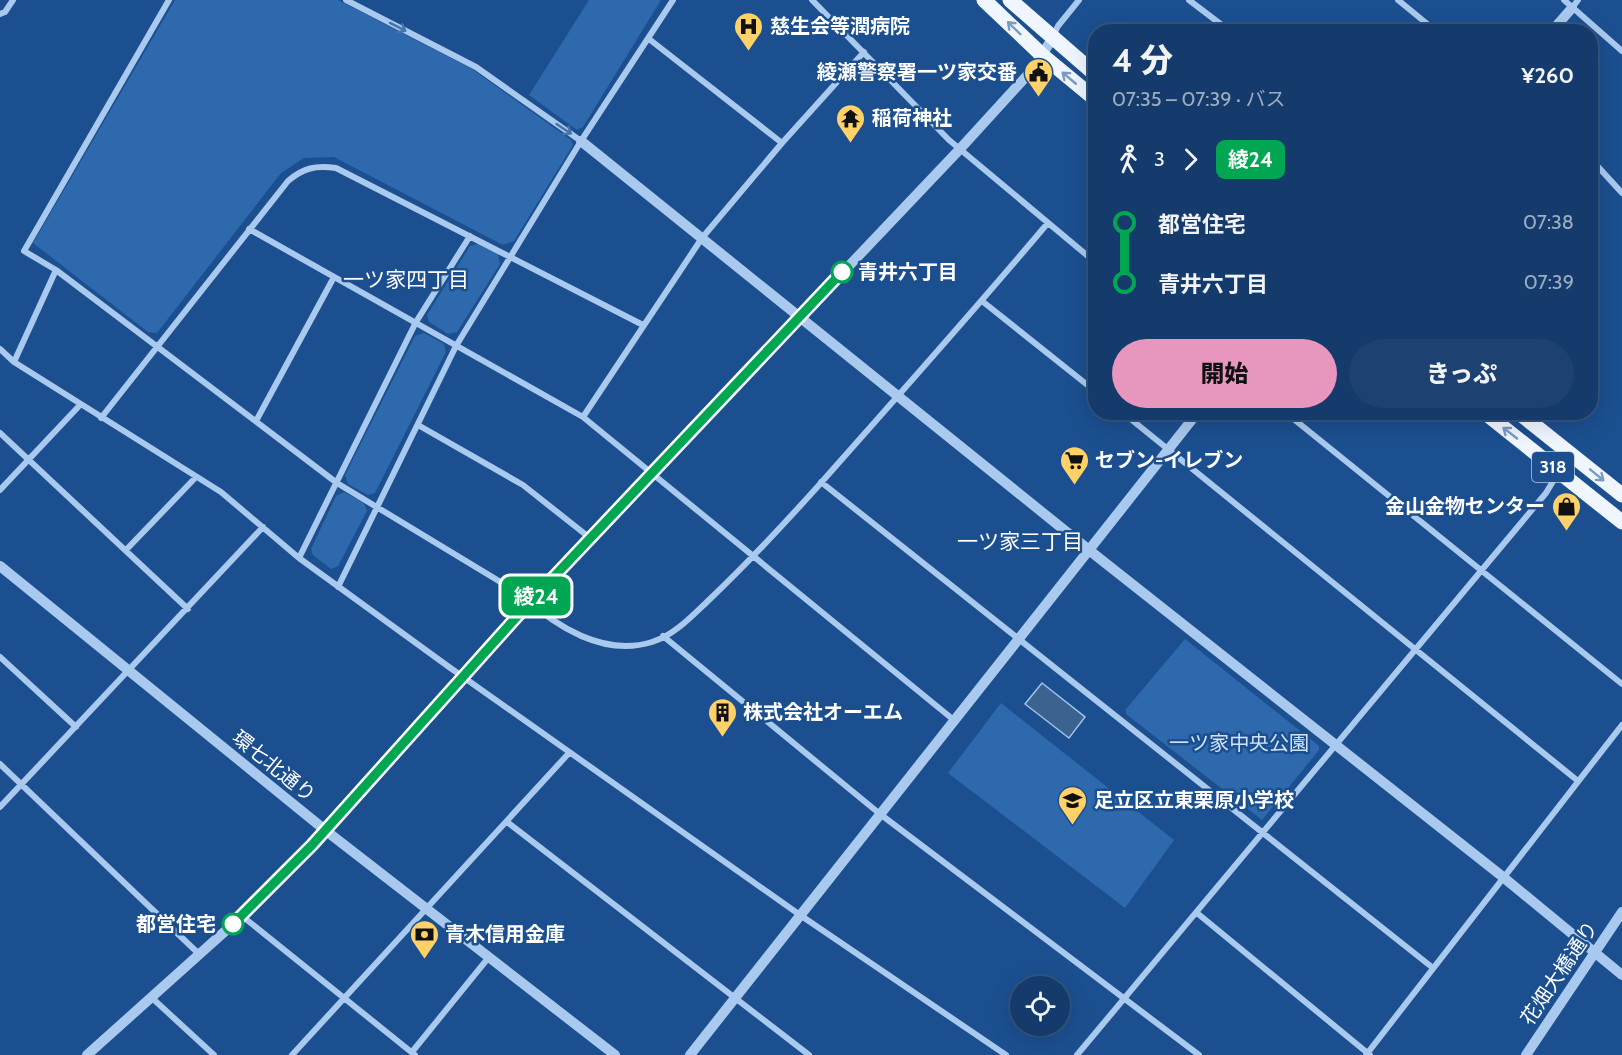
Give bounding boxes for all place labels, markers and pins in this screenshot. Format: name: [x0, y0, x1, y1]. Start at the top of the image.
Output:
hospital icon: 慈生会等潤病院: [733, 10, 765, 52]
place label: 慈生会等潤病院: [770, 14, 910, 38]
public building icon: 綾瀬警察署一ツ家交番: [1022, 56, 1054, 98]
place label: 綾瀬警察署一ツ家交番: [817, 60, 1017, 84]
temple icon: 稲荷神社: [835, 102, 867, 144]
place label: 稲荷神社: [872, 106, 952, 130]
place label: 青井六丁目: [858, 260, 958, 284]
marker: 青井六丁目: [831, 261, 853, 283]
supermarket icon: セブン-イレブン: [1058, 444, 1090, 486]
place label: セブン-イレブン: [1095, 448, 1243, 472]
shop icon: 金山金物センター: [1550, 490, 1582, 532]
place label: 金山金物センター: [1385, 494, 1545, 518]
building icon: 株式会社オーエム: [706, 696, 738, 738]
place label: 株式会社オーエム: [743, 700, 903, 724]
school or university icon: 足立区立東栗原小学校: [1057, 784, 1089, 826]
place label: 足立区立東栗原小学校: [1094, 788, 1294, 812]
place label: 都営住宅: [136, 912, 216, 936]
marker: 都営住宅: [222, 913, 244, 935]
bank icon: 青木信用金庫: [408, 918, 440, 960]
place label: 青木信用金庫: [445, 922, 565, 946]

